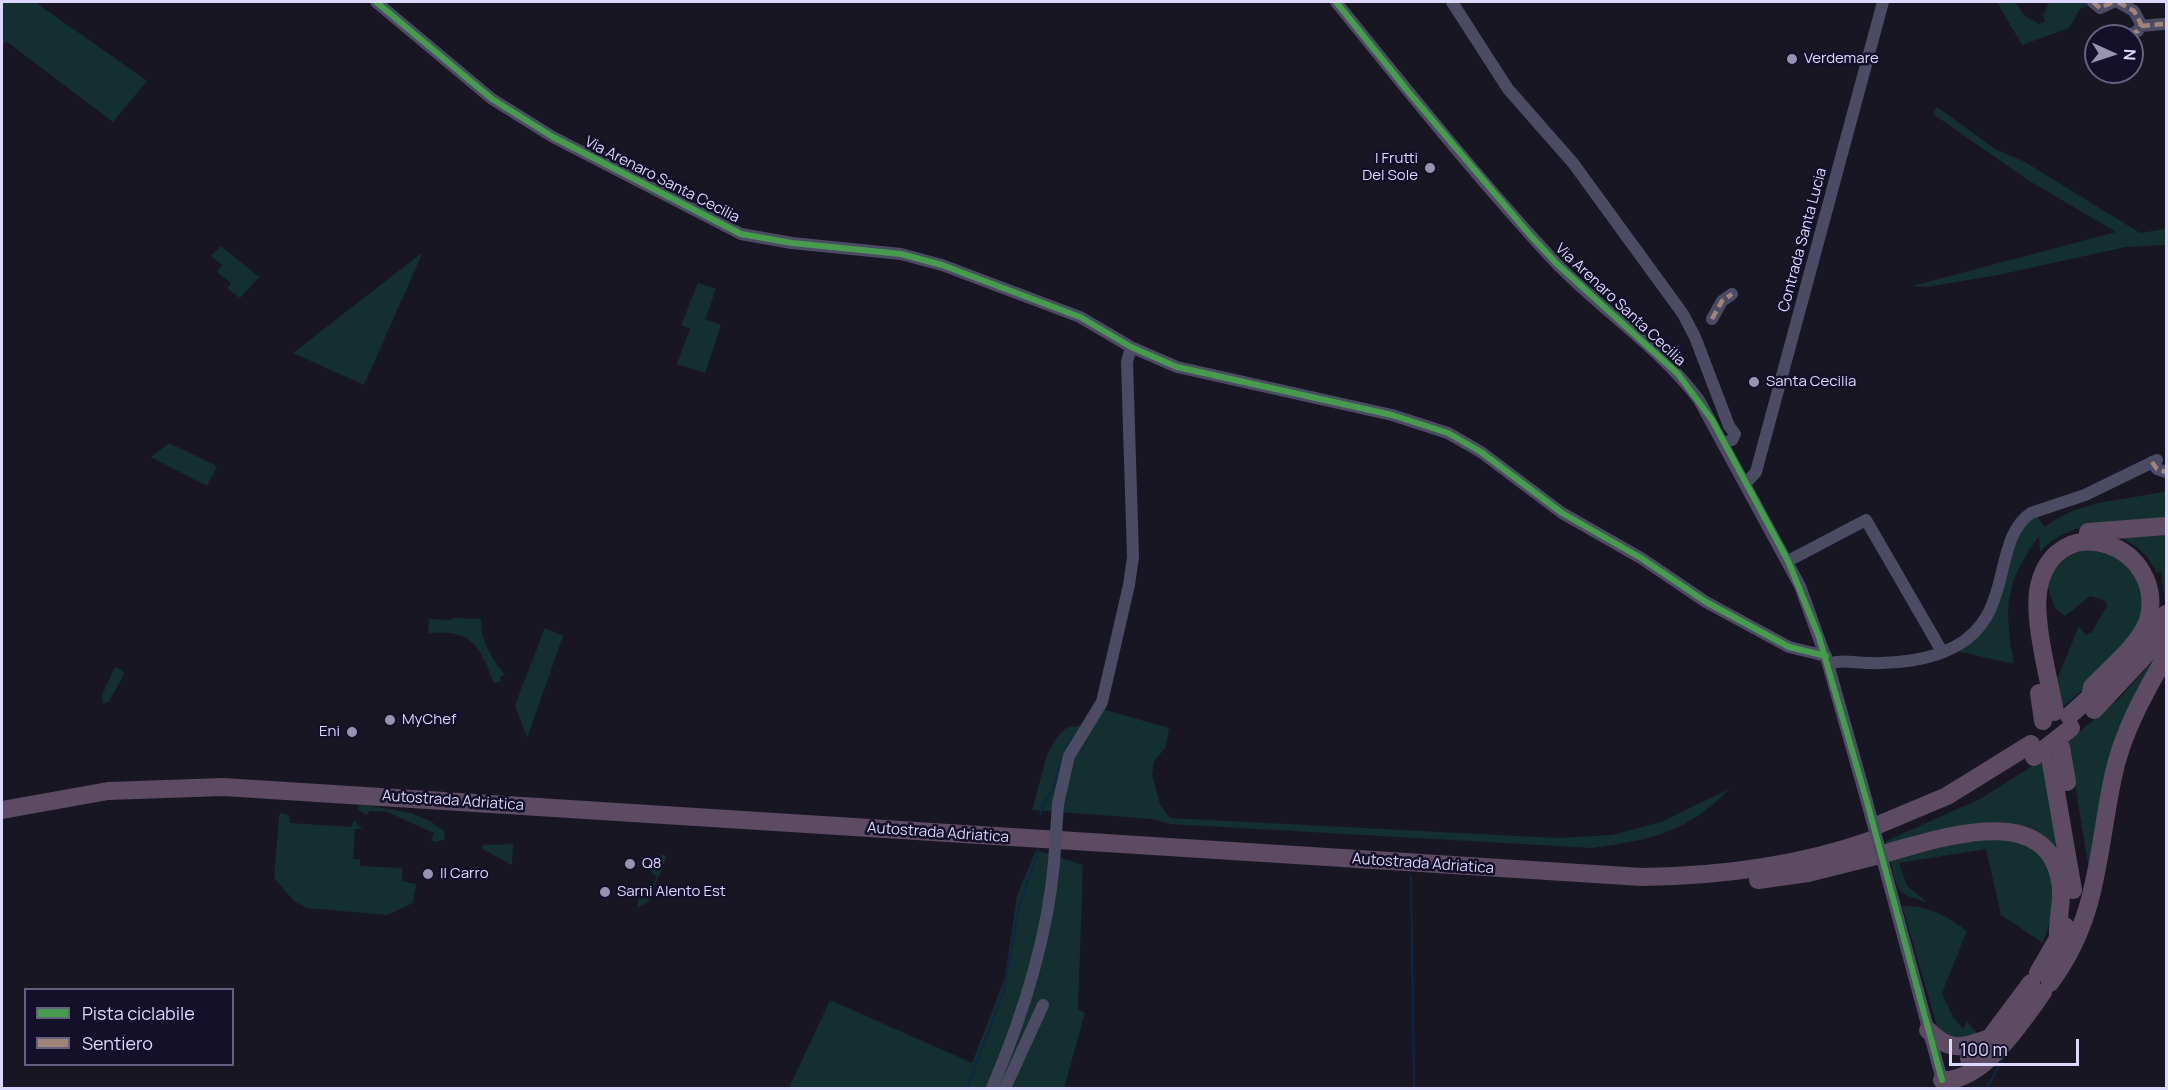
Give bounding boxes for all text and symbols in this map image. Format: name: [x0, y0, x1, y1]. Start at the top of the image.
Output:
north arrow: [2084, 24, 2144, 84]
text: N: [2119, 49, 2141, 61]
place label: Verdemare: [1804, 50, 1879, 68]
marker: Verdemare: [1785, 52, 1799, 66]
street label: Via Arenaro Santa Cecilia: [582, 133, 742, 227]
place label: I Frutti Del Sole: [1362, 150, 1418, 185]
marker: I Frutti Del Sole: [1423, 161, 1437, 175]
street label: Contrada Santa Lucia: [1775, 166, 1831, 314]
street label: Via Arenaro Santa Cecilia: [1551, 240, 1689, 370]
place label: Santa Cecilia: [1766, 373, 1856, 391]
marker: Santa Cecilia: [1747, 375, 1761, 389]
place label: MyChef: [402, 711, 456, 729]
marker: MyChef: [383, 713, 397, 727]
place label: Eni: [319, 723, 340, 741]
marker: Eni: [345, 725, 359, 739]
street label: Autostrada Adriatica: [381, 787, 525, 815]
street label: Autostrada Adriatica: [866, 819, 1010, 847]
street label: Autostrada Adriatica: [1351, 850, 1495, 878]
place label: Q8: [642, 855, 662, 873]
marker: Q8: [623, 857, 637, 871]
place label: Il Carro: [440, 865, 489, 883]
marker: Il Carro: [421, 867, 435, 881]
place label: Sarni Alento Est: [617, 883, 726, 901]
marker: Sarni Alento Est: [598, 885, 612, 899]
legend: [24, 988, 234, 1066]
text: Pista ciclabile: [82, 1001, 195, 1025]
scale bar: [1952, 1027, 2082, 1065]
text: Sentiero: [82, 1031, 153, 1055]
text: 100 m: [1960, 1037, 2008, 1061]

